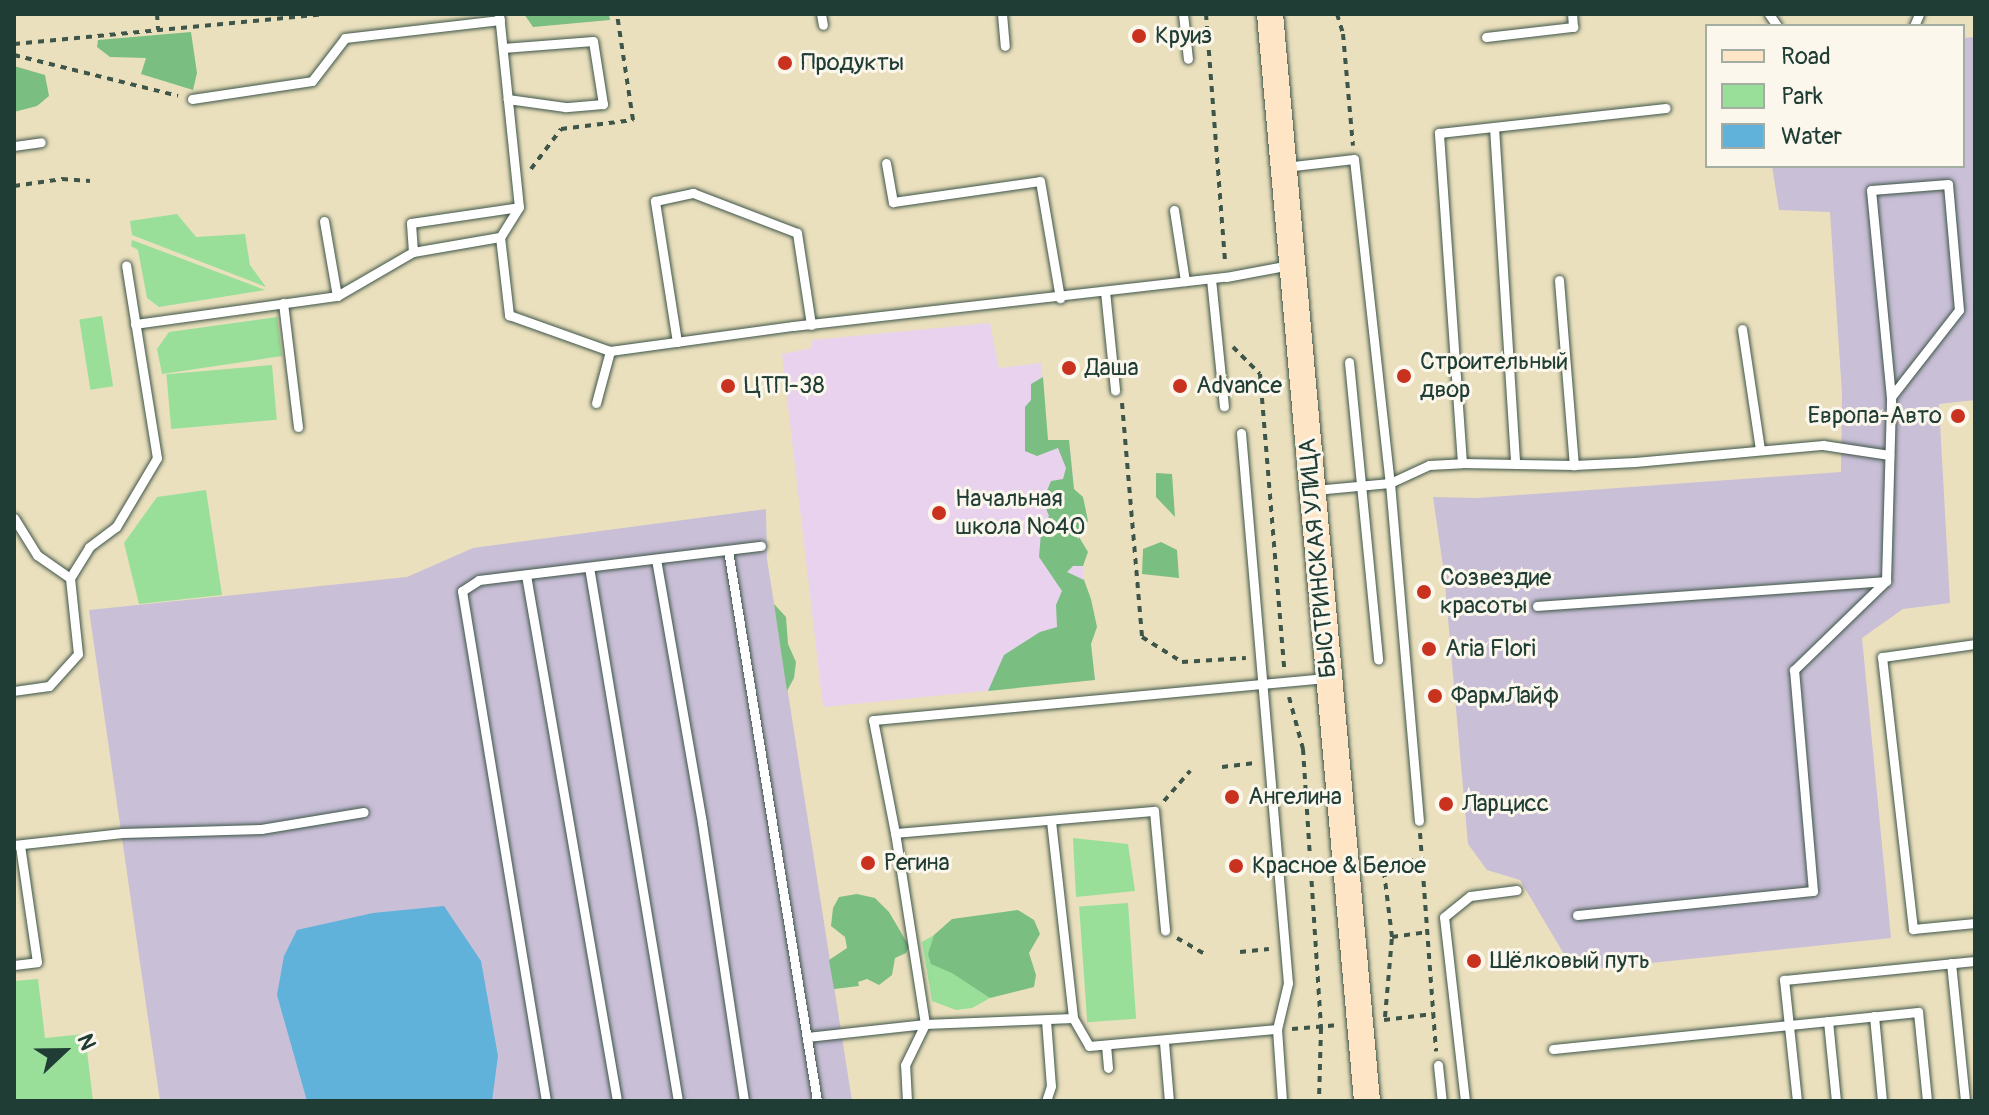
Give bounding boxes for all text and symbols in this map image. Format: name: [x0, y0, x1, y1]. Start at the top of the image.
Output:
place label: Круиз: [1155, 22, 1213, 50]
legend: [1705, 24, 1965, 168]
marker: Круиз: [1130, 27, 1148, 45]
text: Road: [1781, 42, 1831, 71]
place label: Продукты: [801, 49, 904, 77]
marker: Продукты: [776, 54, 794, 72]
text: Park: [1781, 82, 1823, 111]
text: Water: [1781, 122, 1842, 151]
place label: Строительный двор: [1420, 348, 1568, 404]
place label: Даша: [1085, 354, 1139, 382]
marker: Даша: [1060, 359, 1078, 377]
marker: Строительный двор: [1395, 367, 1413, 385]
place label: ЦТП-38: [744, 372, 824, 400]
place label: Advance: [1196, 372, 1282, 400]
marker: ЦТП-38: [719, 377, 737, 395]
marker: Advance: [1171, 377, 1189, 395]
place label: Европа-Авто: [1808, 402, 1942, 430]
marker: Европа-Авто: [1949, 407, 1967, 425]
street label: БЫСТРИНСКАЯ УЛИЦА: [1293, 437, 1343, 679]
place label: Начальная школа №40: [955, 485, 1086, 541]
marker: Начальная школа №40: [930, 504, 948, 522]
place label: Созвездие красоты: [1440, 564, 1551, 620]
marker: Созвездие красоты: [1415, 583, 1433, 601]
place label: Aria Flori: [1445, 635, 1536, 663]
marker: Aria Flori: [1420, 640, 1438, 658]
place label: ФармЛайф: [1451, 682, 1559, 710]
marker: ФармЛайф: [1426, 687, 1444, 705]
place label: Ангелина: [1248, 783, 1342, 811]
marker: Ангелина: [1223, 788, 1241, 806]
place label: Ларцисс: [1462, 790, 1549, 818]
marker: Ларцисс: [1437, 795, 1455, 813]
place label: Регина: [884, 849, 950, 877]
place label: Красное & Белое: [1252, 852, 1426, 880]
marker: Регина: [859, 854, 877, 872]
marker: Красное & Белое: [1227, 857, 1245, 875]
place label: Шёлковый путь: [1490, 947, 1650, 975]
marker: Шёлковый путь: [1465, 952, 1483, 970]
north arrow: [24, 1011, 104, 1091]
text: N: [70, 1030, 102, 1054]

